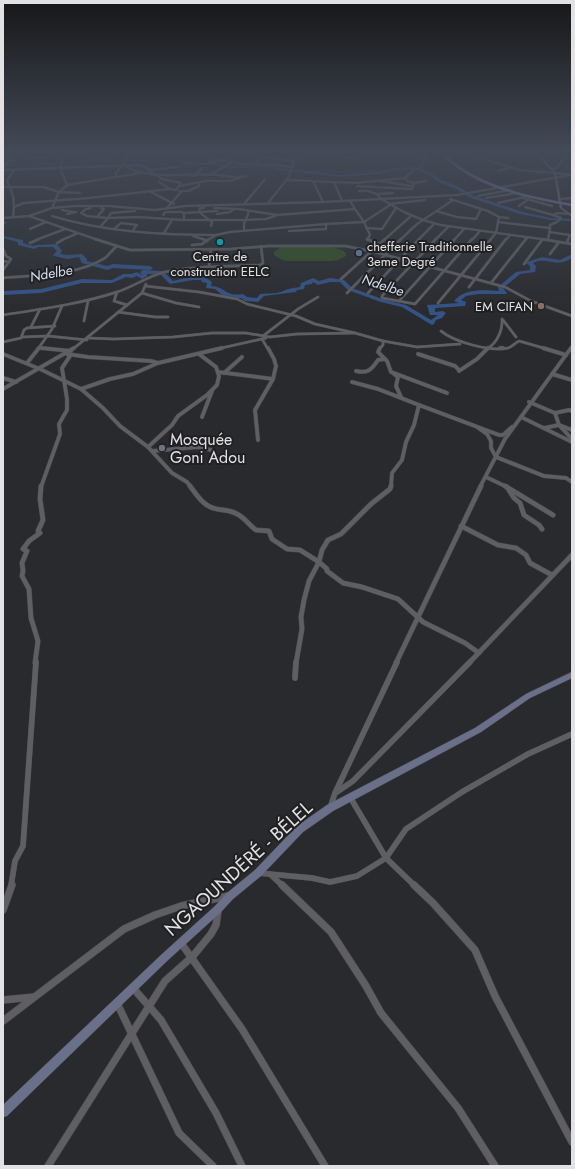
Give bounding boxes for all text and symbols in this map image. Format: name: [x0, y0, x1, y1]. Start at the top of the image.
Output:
marker: Centre de construction EELC: [215, 237, 225, 247]
place label: chefferie Traditionnelle 3eme Degré: [367, 237, 493, 271]
place label: Centre de construction EELC: [171, 247, 269, 281]
marker: chefferie Traditionnelle 3eme Degré: [354, 248, 364, 258]
water label: Ndelbe: [28, 259, 74, 287]
water label: Ndelbe: [359, 269, 407, 301]
place label: EM CIFAN: [475, 297, 533, 316]
marker: EM CIFAN: [536, 301, 546, 311]
place label: Mosquée Goni Adou: [170, 428, 245, 469]
marker: Mosquée Goni Adou: [157, 443, 167, 453]
street label: NGAOUNDÉRÉ - BÉLEL: [158, 794, 319, 942]

